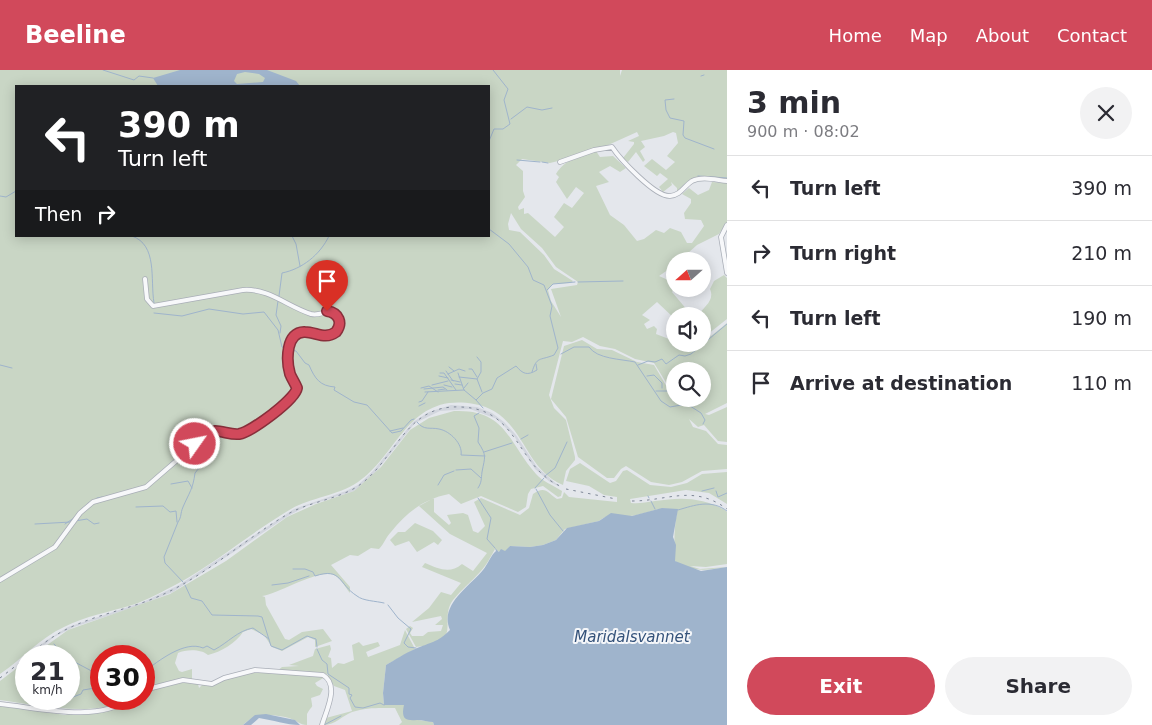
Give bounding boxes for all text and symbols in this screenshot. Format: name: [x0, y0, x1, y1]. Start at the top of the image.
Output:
text: Beeline: [25, 21, 126, 49]
text: Home: [829, 25, 882, 46]
text: Map: [910, 25, 948, 46]
text: About: [976, 25, 1029, 46]
text: Contact: [1057, 25, 1127, 46]
text: 3 min: [747, 85, 841, 120]
button: close: [1080, 87, 1132, 139]
icon: left: [35, 105, 100, 170]
text: 390 m: [118, 105, 240, 145]
text: 900 m · 08:02: [747, 122, 860, 141]
text: Turn left: [118, 146, 207, 171]
icon: left: [747, 174, 775, 202]
text: Turn left: [790, 177, 881, 199]
text: 390 m: [1071, 177, 1132, 199]
icon: right: [92, 200, 120, 228]
text: Then: [35, 203, 82, 225]
icon: right: [747, 239, 775, 267]
text: Turn right: [790, 242, 896, 264]
text: 210 m: [1071, 242, 1132, 264]
north arrow: [666, 252, 711, 298]
map controls: [666, 252, 711, 407]
pin: [306, 260, 348, 311]
icon: arrive: [313, 267, 341, 295]
icon: left: [747, 304, 775, 332]
button: sound: [666, 307, 711, 352]
text: Turn left: [790, 307, 881, 329]
text: 190 m: [1071, 307, 1132, 329]
button: search: [666, 362, 711, 407]
icon: arrive: [747, 369, 775, 397]
text: Arrive at destination: [790, 372, 1012, 394]
text: 110 m: [1071, 372, 1132, 394]
position arrow: [168, 417, 220, 469]
water label: Maridalsvannet: [574, 628, 691, 646]
speed limit sign: 30: [90, 645, 155, 710]
text: 21: [30, 657, 65, 686]
button: Exit: [747, 657, 935, 715]
button: Share: [945, 657, 1132, 715]
text: km/h: [32, 683, 63, 697]

